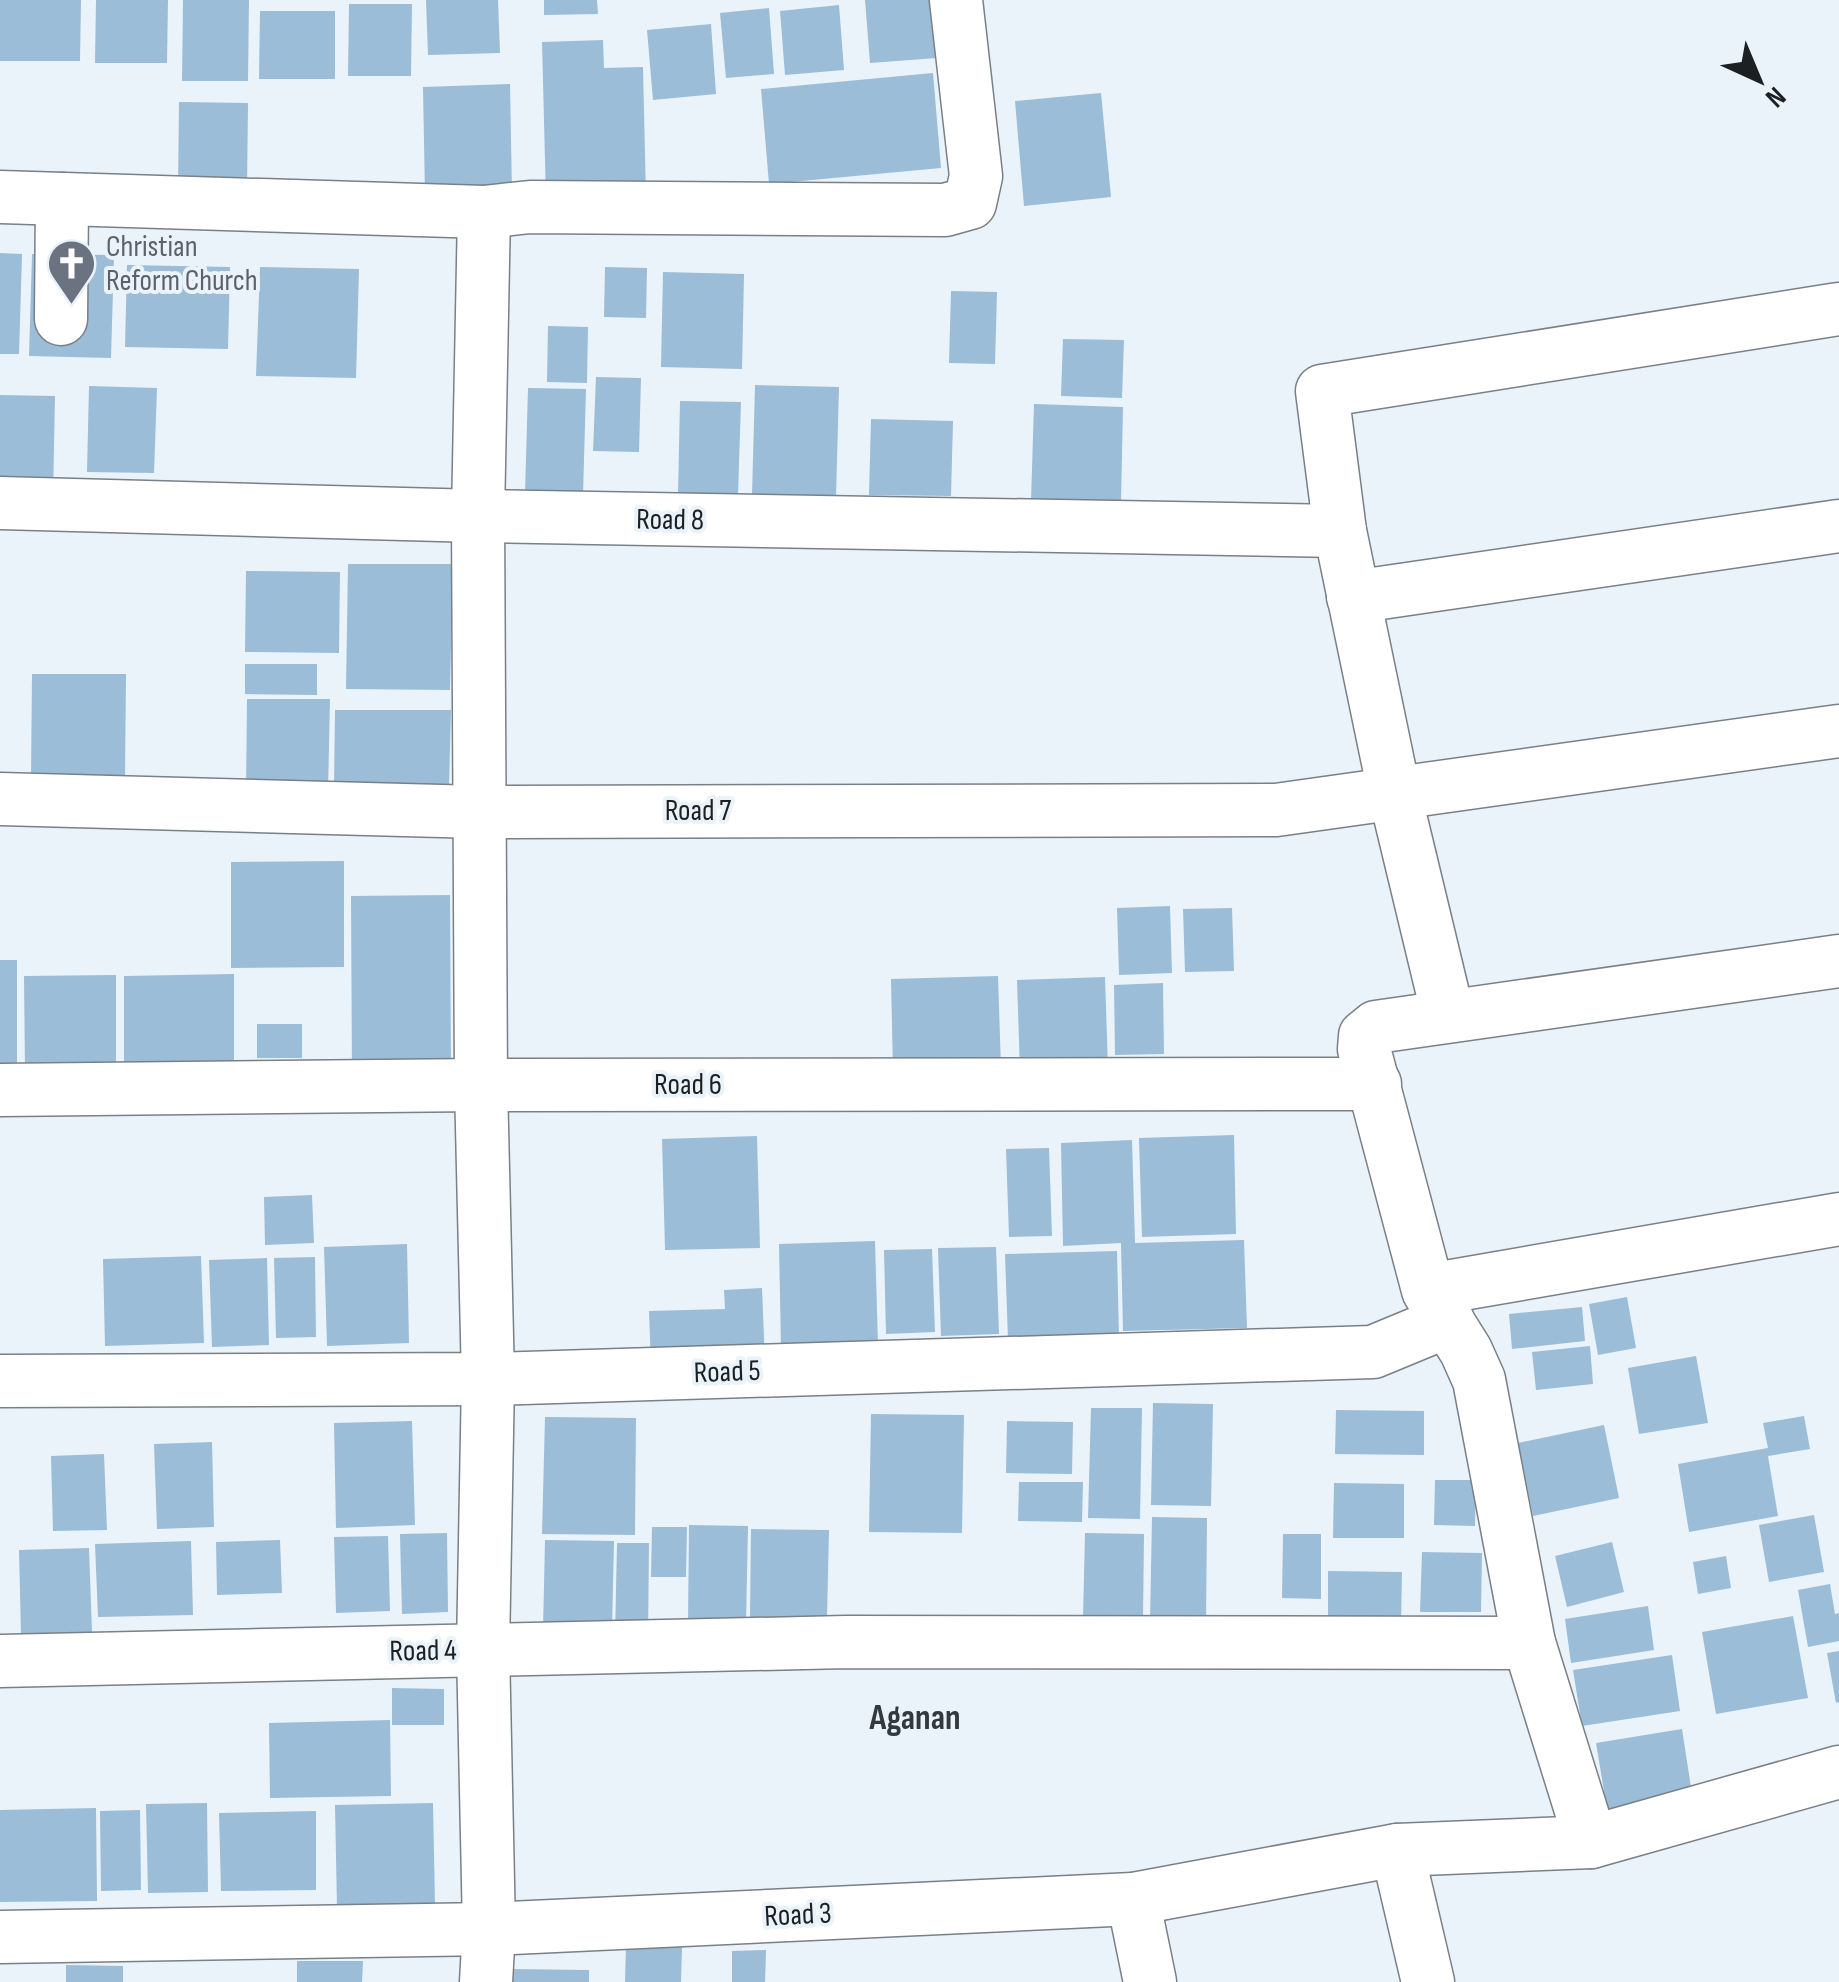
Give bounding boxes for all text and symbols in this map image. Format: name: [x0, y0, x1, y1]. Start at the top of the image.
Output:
north arrow: [1709, 30, 1809, 130]
text: N: [1758, 80, 1792, 114]
place label: Christian Reform Church: [106, 229, 258, 299]
church icon: Christian Reform Church: [45, 238, 97, 306]
street label: Road 8: [636, 501, 704, 539]
street label: Road 7: [665, 793, 731, 829]
street label: Road 6: [654, 1067, 722, 1103]
street label: Road 5: [693, 1353, 761, 1391]
street label: Road 4: [389, 1632, 457, 1670]
district label: Aganan: [868, 1697, 961, 1740]
street label: Road 3: [763, 1895, 833, 1935]

